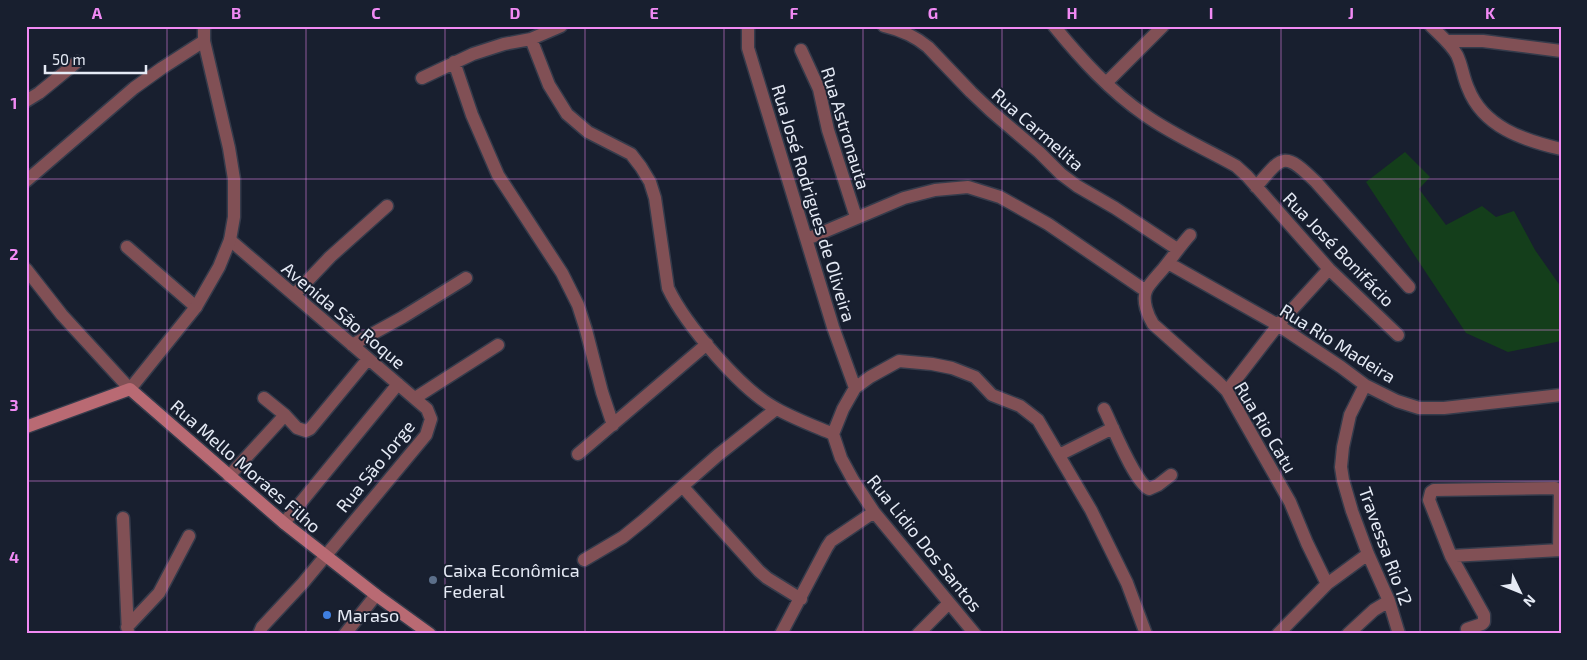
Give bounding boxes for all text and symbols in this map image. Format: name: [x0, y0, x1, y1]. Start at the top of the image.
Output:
text: A: [92, 3, 103, 22]
text: B: [231, 3, 241, 22]
text: C: [371, 3, 381, 22]
text: D: [510, 3, 521, 22]
text: E: [649, 3, 659, 22]
text: F: [790, 3, 799, 22]
text: G: [928, 3, 938, 22]
text: H: [1066, 3, 1078, 22]
text: I: [1209, 3, 1213, 22]
text: J: [1348, 3, 1354, 22]
text: K: [1485, 3, 1496, 22]
scale bar: [45, 42, 146, 74]
text: 50 m: [52, 50, 86, 68]
street label: Rua Astronauta: [817, 64, 875, 192]
street label: Rua José Rodrigues de Oliveira: [767, 82, 861, 324]
street label: Rua Carmelita: [988, 83, 1088, 175]
text: 1: [11, 93, 17, 112]
street label: Rua José Bonifácio: [1279, 187, 1399, 311]
text: 2: [9, 244, 19, 263]
street label: Avenida São Roque: [278, 257, 410, 373]
street label: Rua Rio Madeira: [1276, 299, 1400, 387]
street label: Rua Rio Catu: [1230, 377, 1302, 477]
text: 3: [9, 395, 19, 414]
street label: Rua Mello Moraes Filho: [166, 395, 326, 537]
street label: Rua São Jorge: [331, 415, 419, 517]
street label: Rua Lidio Dos Santos: [863, 470, 987, 616]
street label: Travessa Rio 12: [1354, 484, 1418, 608]
text: 4: [9, 547, 19, 566]
place label: Caixa Econômica Federal: [443, 559, 580, 602]
north arrow: [1494, 568, 1544, 618]
marker: Caixa Econômica Federal: [427, 574, 439, 586]
text: N: [1520, 592, 1540, 611]
place label: Maraso: [337, 604, 399, 626]
marker: Maraso: [321, 609, 333, 621]

